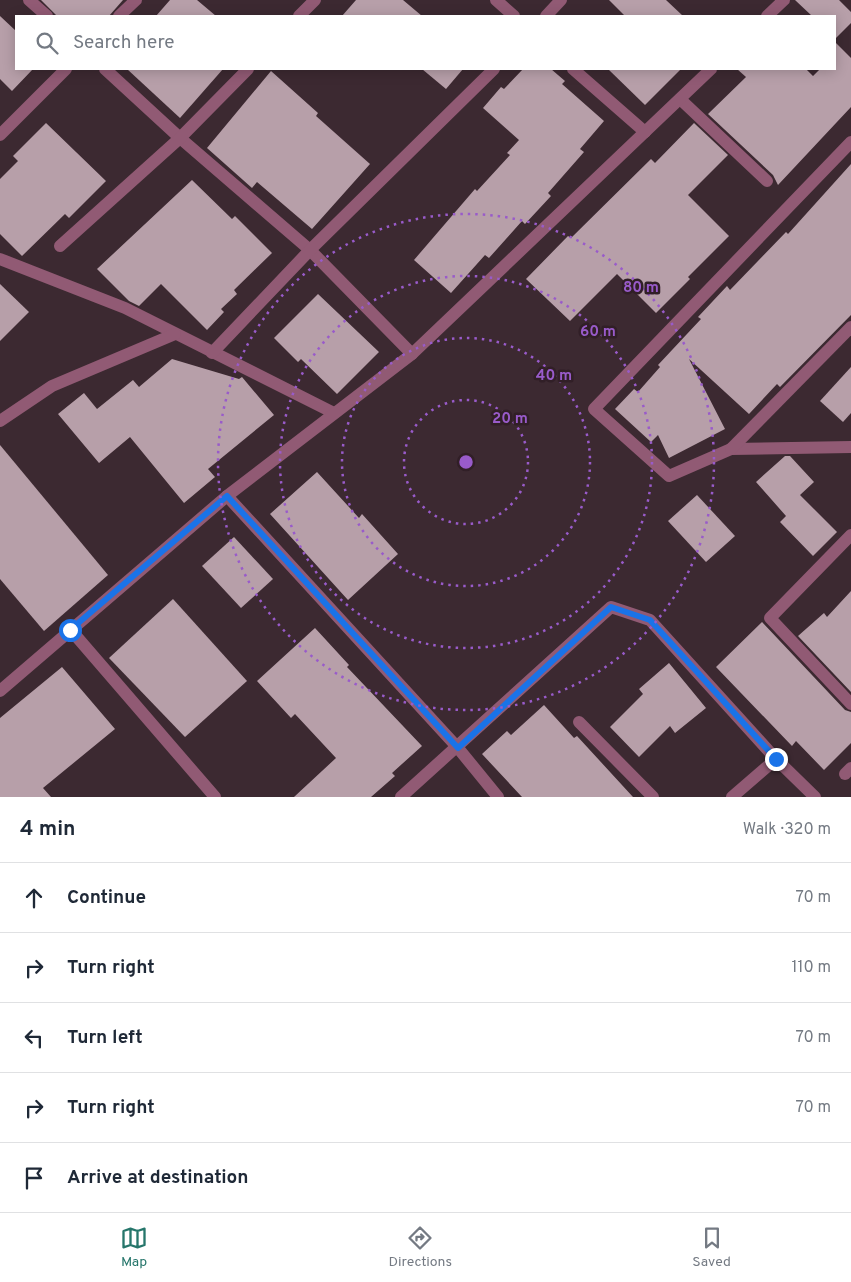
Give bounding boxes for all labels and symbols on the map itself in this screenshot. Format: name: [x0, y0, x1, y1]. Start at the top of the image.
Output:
text: 80 m: [623, 279, 659, 298]
text: 60 m: [580, 323, 616, 342]
text: 40 m: [536, 367, 572, 386]
text: 20 m: [492, 410, 528, 429]
centre of rings: [457, 453, 475, 471]
route start: [59, 619, 82, 642]
route end: [765, 748, 788, 771]

